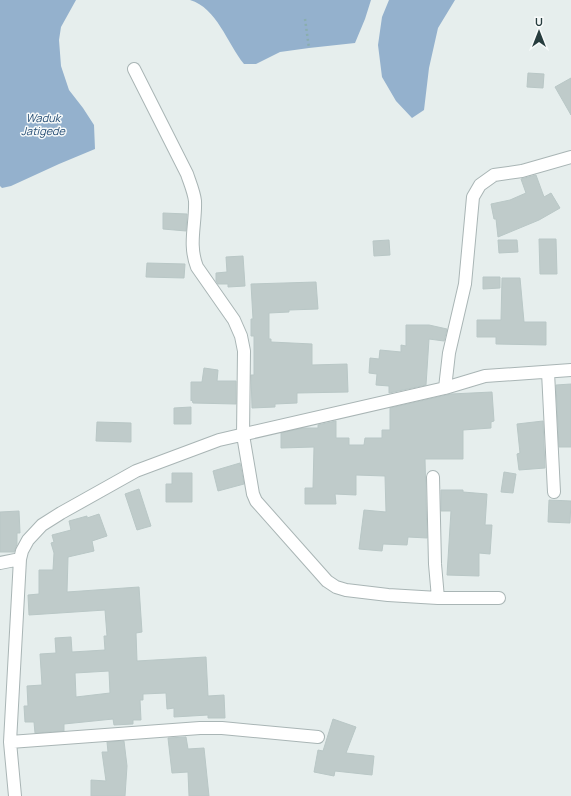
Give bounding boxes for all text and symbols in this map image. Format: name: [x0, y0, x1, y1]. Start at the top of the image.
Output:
north arrow: [519, 12, 559, 52]
text: U: [535, 14, 543, 29]
water label: Waduk Jatigede: [21, 110, 66, 138]

